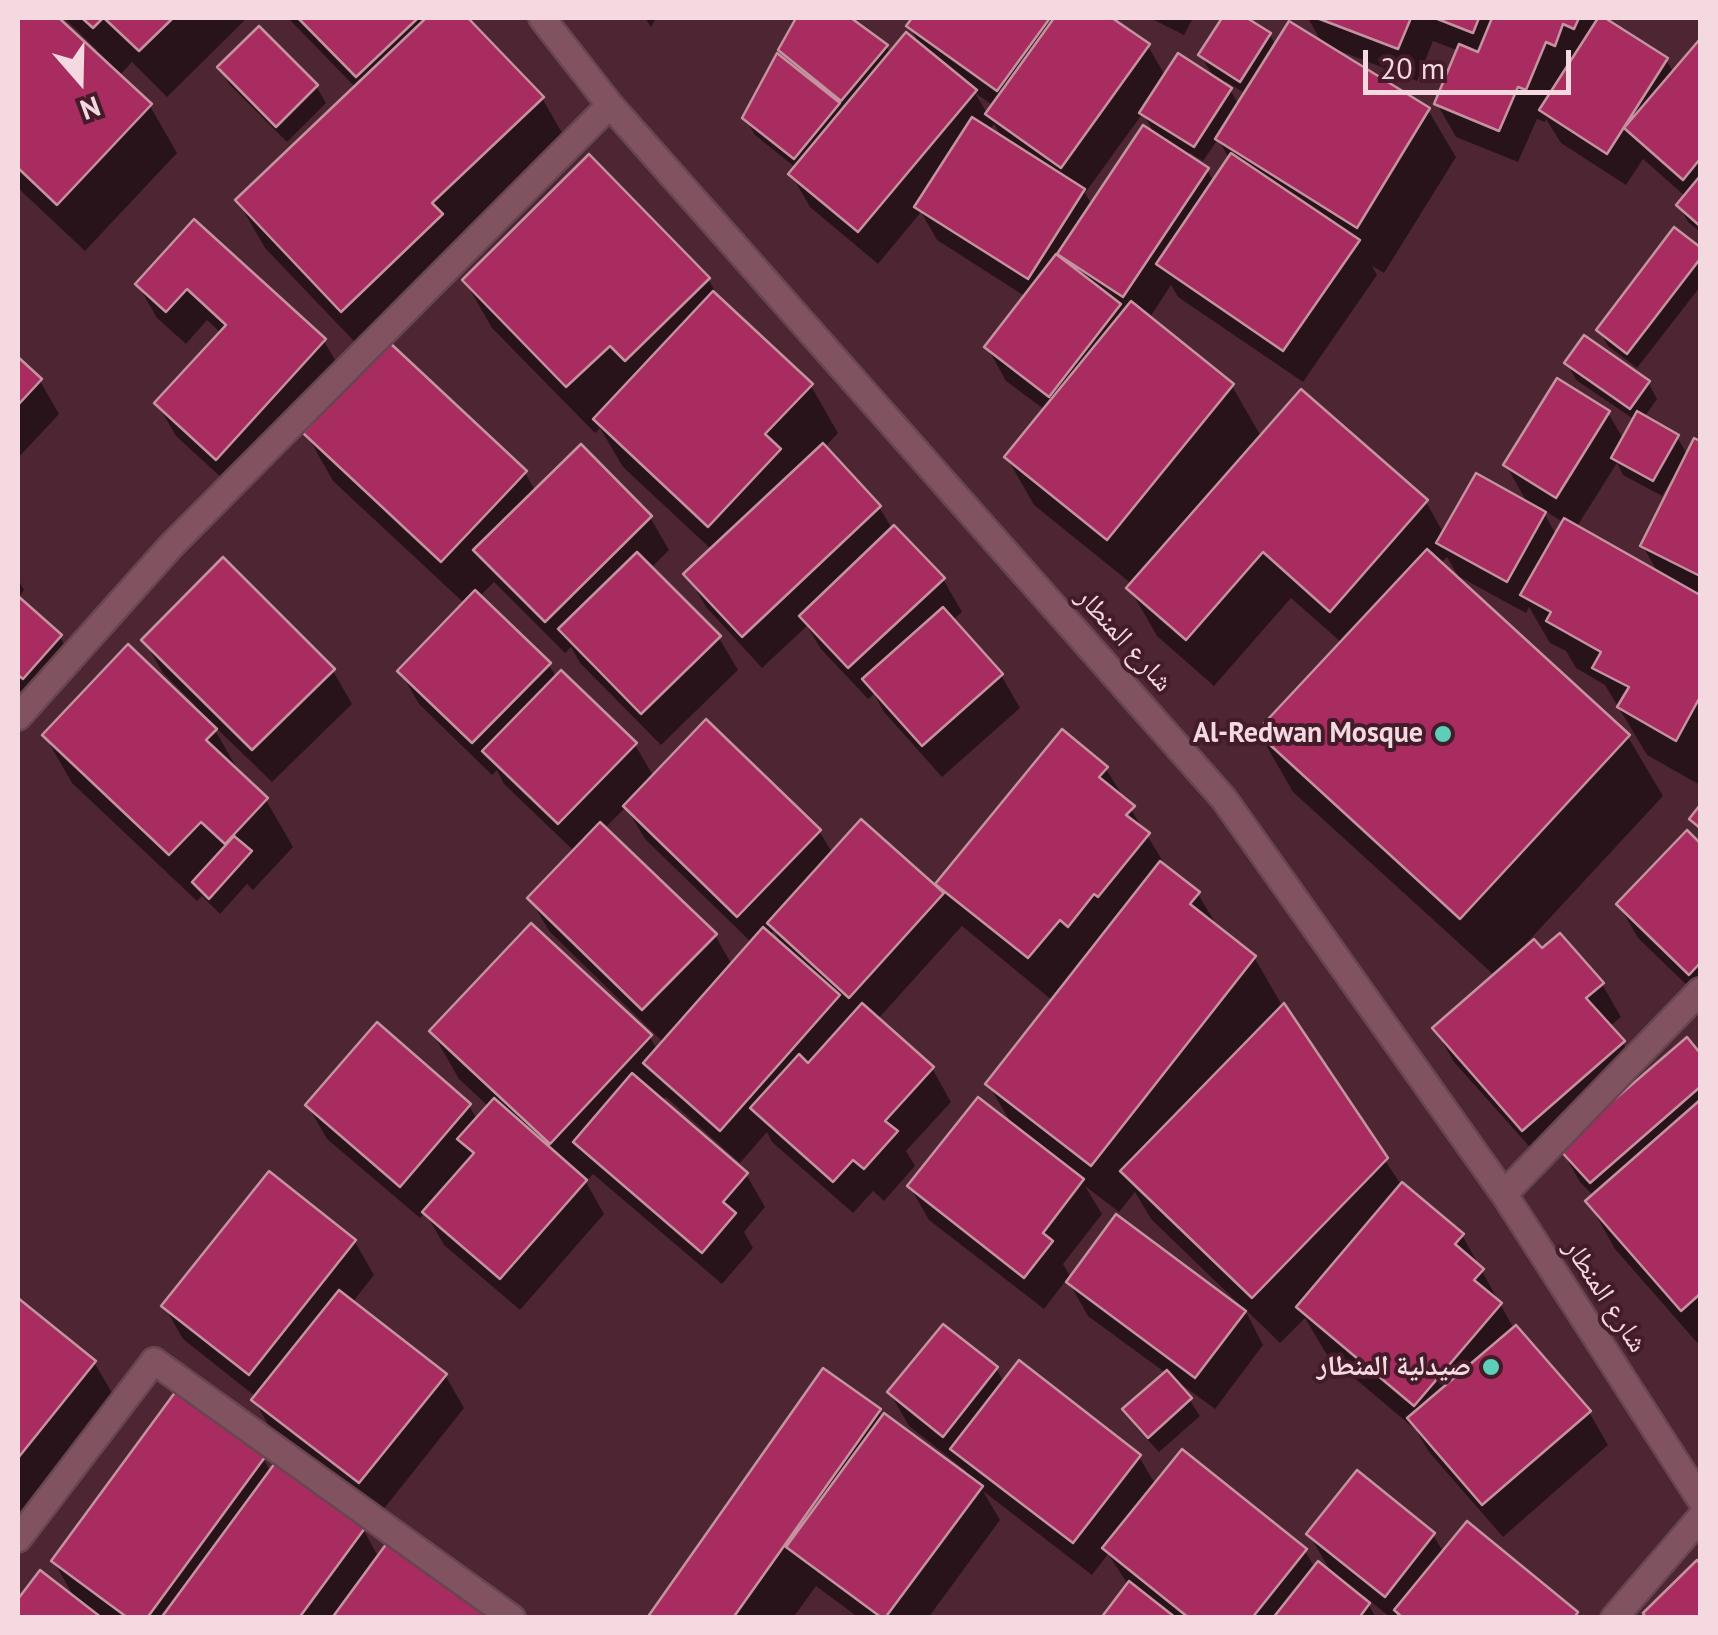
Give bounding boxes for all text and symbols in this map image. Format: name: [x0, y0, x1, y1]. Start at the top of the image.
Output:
north arrow: [30, 30, 130, 130]
scale bar: [1368, 30, 1576, 92]
text: 20 m: [1380, 48, 1445, 87]
text: N: [75, 88, 105, 129]
street label: شارع المنطار: [1069, 581, 1179, 699]
place label: Al-Redwan Mosque: [1193, 717, 1423, 751]
marker: Al-Redwan Mosque: [1432, 723, 1454, 745]
street label: شارع المنطار: [1556, 1233, 1654, 1359]
place label: صيدلية المنطار: [1317, 1350, 1471, 1384]
marker: صيدلية المنطار: [1480, 1356, 1502, 1378]

